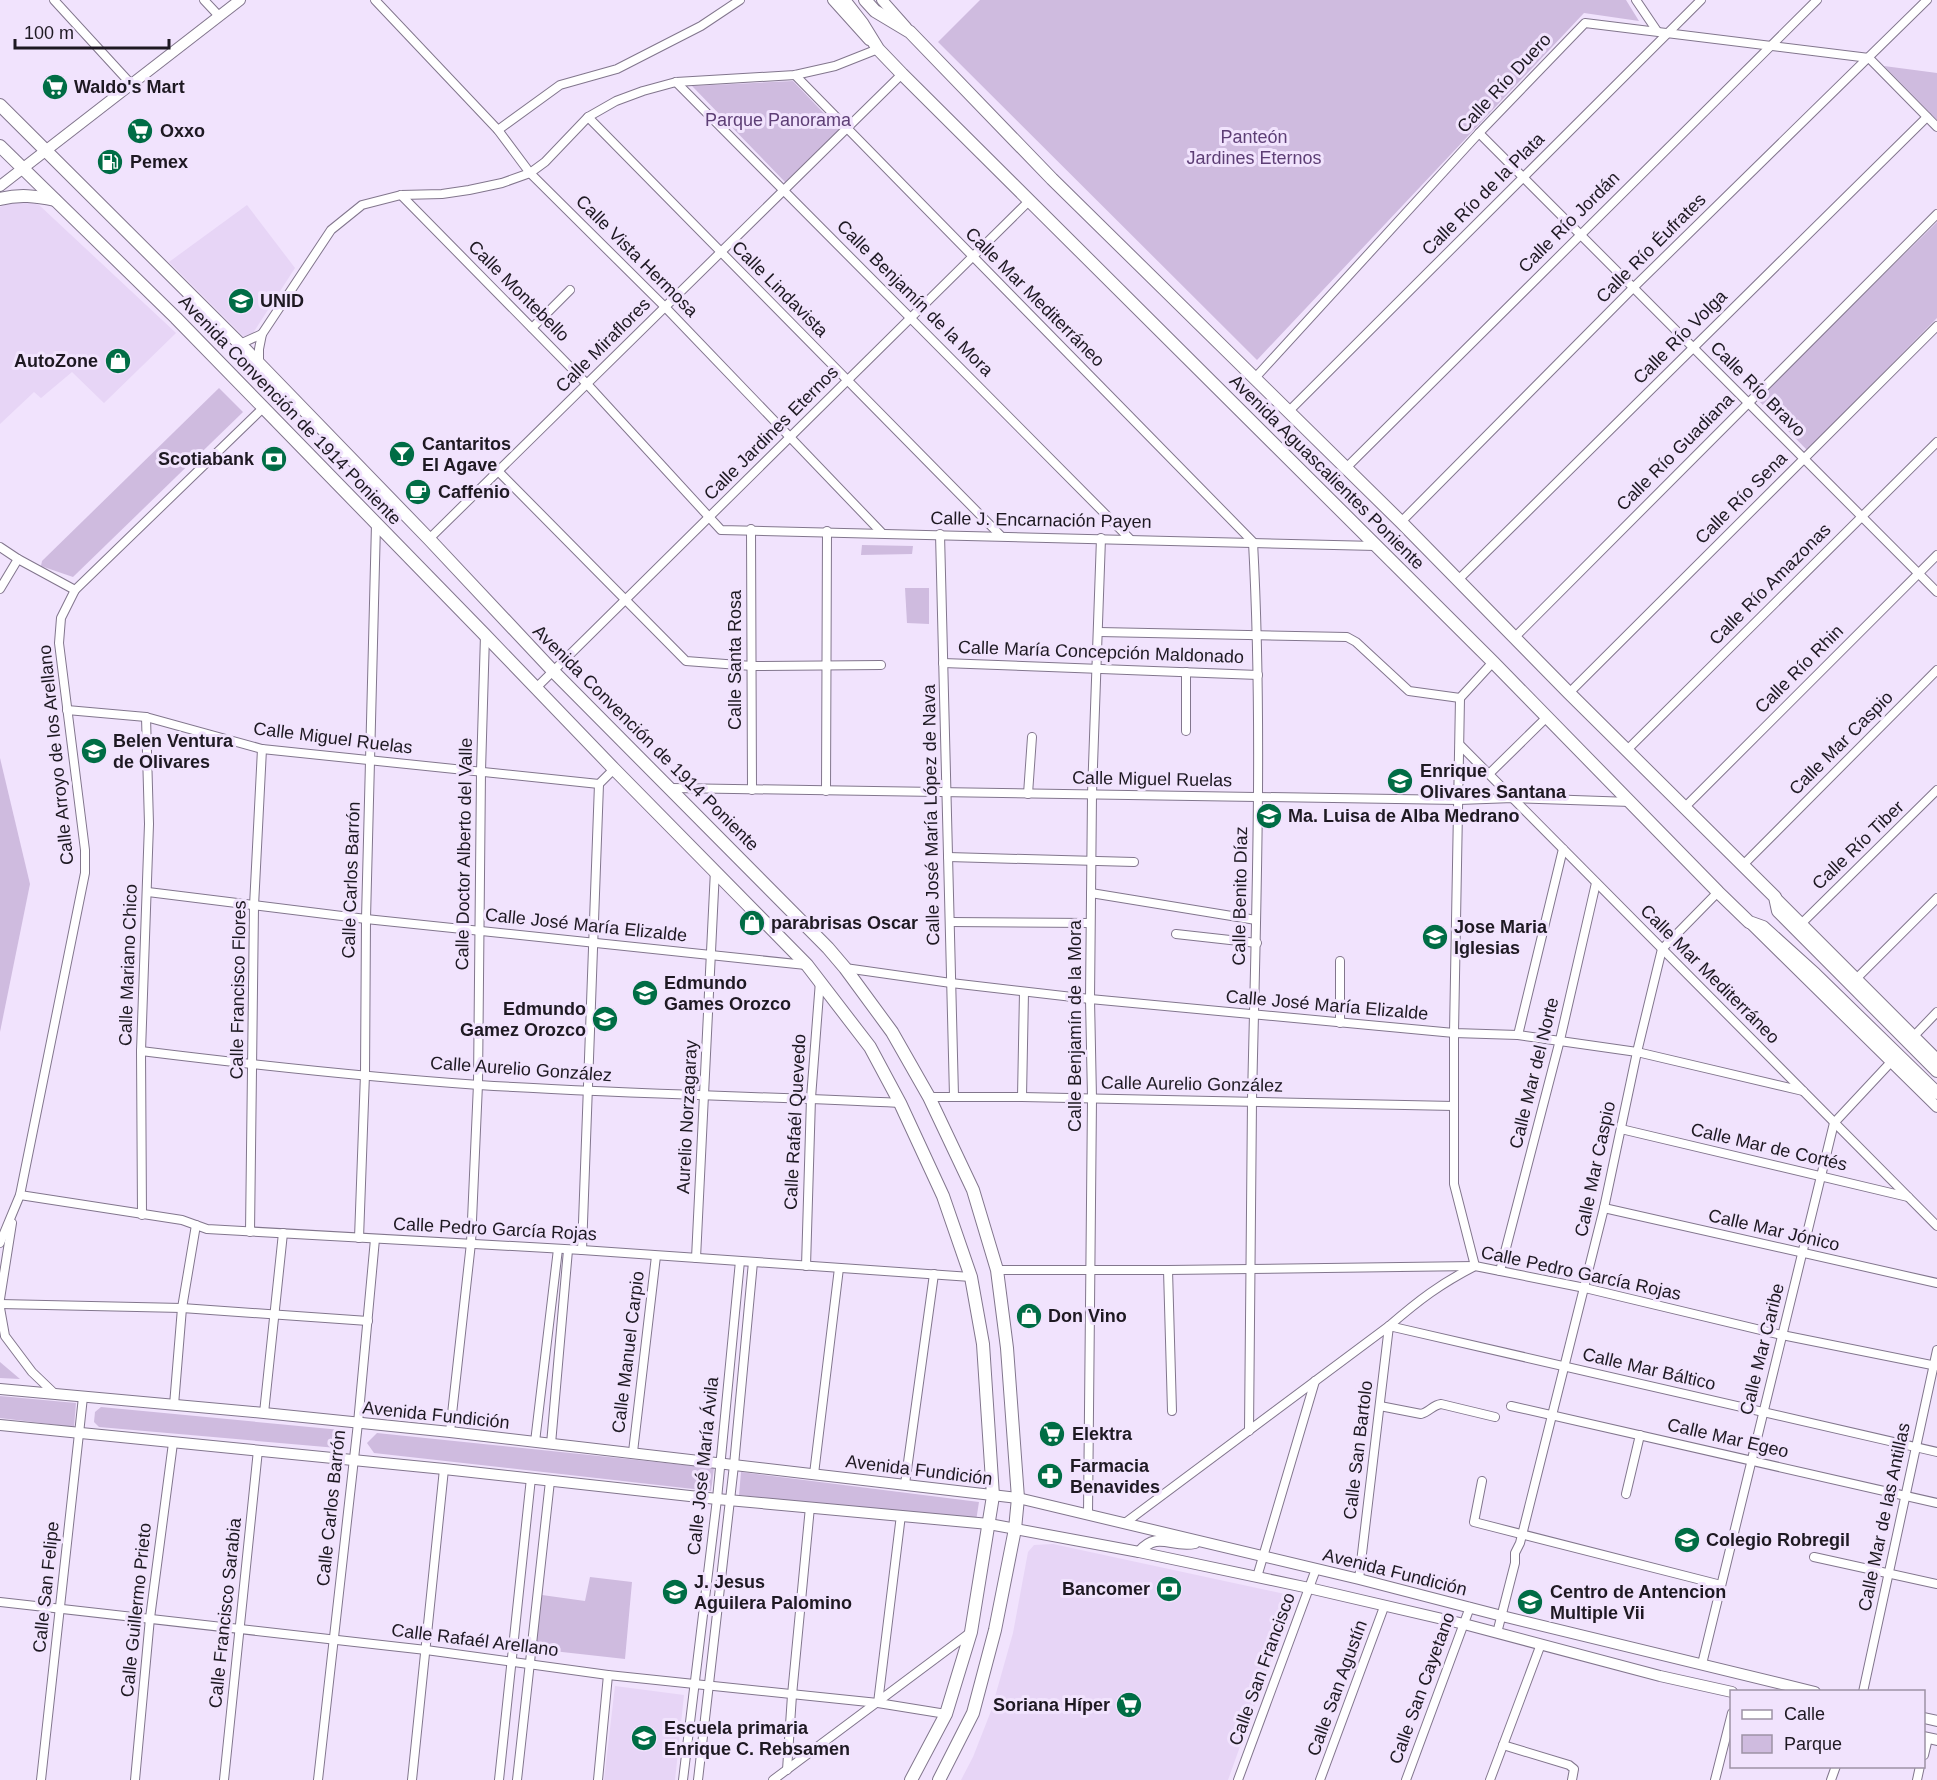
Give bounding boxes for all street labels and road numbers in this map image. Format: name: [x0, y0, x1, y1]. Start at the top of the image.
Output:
street label: Calle Río Duero: [1453, 29, 1555, 137]
street label: Calle Río de la Plata: [1418, 128, 1549, 259]
street label: Calle Río Jordán: [1515, 168, 1623, 276]
street label: Calle Río Éufrates: [1592, 189, 1710, 307]
street label: Calle Vista Hermosa: [572, 191, 703, 322]
street label: Calle Benjamín de la Mora: [833, 216, 998, 381]
street label: Calle Mar Mediterráneo: [961, 223, 1109, 371]
street label: Calle Montebello: [465, 237, 573, 345]
street label: Calle Lindavista: [728, 237, 833, 342]
street label: Calle Río Volga: [1629, 285, 1732, 388]
street label: Avenida Convención de 1914 Poniente: [175, 291, 405, 529]
street label: Calle Miraflores: [552, 294, 654, 396]
street label: Calle Río Bravo: [1706, 337, 1810, 441]
street label: Calle Jardines Eternos: [700, 362, 842, 504]
street label: Avenida Aguascalientes Poniente: [1226, 371, 1428, 573]
street label: Calle Río Guadiana: [1612, 389, 1738, 515]
street label: Calle Río Sena: [1691, 447, 1792, 548]
street label: Calle J. Encarnación Payen: [930, 508, 1152, 532]
street label: Calle Río Amazonas: [1705, 519, 1835, 649]
street label: Calle Santa Rosa: [725, 589, 745, 730]
street label: Avenida Convención de 1914 Poniente: [529, 621, 763, 855]
street label: Calle Río Rhin: [1751, 621, 1847, 717]
street label: Calle María Concepción Maldonado: [958, 637, 1244, 667]
street label: Calle Arroyo de los Arellano: [34, 644, 78, 866]
street label: Calle José María López de Nava: [919, 683, 943, 946]
street label: Calle Mar Caspio: [1785, 687, 1897, 799]
street label: Calle Miguel Ruelas: [252, 718, 414, 758]
street label: Calle Doctor Alberto del Valle: [452, 737, 476, 971]
street label: Calle Miguel Ruelas: [1072, 768, 1232, 790]
street label: Calle Río Tiber: [1808, 796, 1908, 894]
street label: Calle Carlos Barrón: [338, 801, 364, 959]
street label: Calle Benito Díaz: [1229, 826, 1251, 966]
street label: Calle Mariano Chico: [115, 884, 141, 1046]
street label: Calle Francisco Flores: [226, 900, 250, 1080]
street label: Calle Mar Mediterráneo: [1636, 900, 1784, 1048]
street label: Calle José María Elizalde: [484, 904, 688, 946]
street label: Calle Benjamín de la Mora: [1065, 919, 1085, 1132]
street label: Calle José María Elizalde: [1225, 986, 1429, 1024]
street label: Calle Mar del Norte: [1506, 995, 1562, 1151]
street label: Calle Rafaél Quevedo: [780, 1034, 810, 1210]
street label: Aurelio Norzagaray: [673, 1040, 701, 1194]
street label: Calle Aurelio González: [429, 1053, 613, 1085]
street label: Calle Aurelio González: [1101, 1072, 1283, 1096]
street label: Calle Mar Caspio: [1571, 1099, 1619, 1239]
street label: Calle Mar de Cortés: [1689, 1119, 1849, 1175]
street label: Calle Mar Jónico: [1706, 1205, 1842, 1255]
street label: Calle Pedro García Rojas: [393, 1214, 597, 1244]
street label: Calle Pedro García Rojas: [1479, 1242, 1683, 1304]
street label: Calle Manuel Carpio: [608, 1270, 648, 1434]
street label: Calle Mar Caribe: [1736, 1281, 1788, 1417]
street label: Calle Mar Báltico: [1580, 1344, 1718, 1394]
street label: Calle José María Ávila: [684, 1375, 722, 1556]
street label: Calle San Bartolo: [1340, 1379, 1376, 1521]
street label: Avenida Fundición: [361, 1397, 511, 1433]
street label: Calle Mar Egeo: [1665, 1414, 1791, 1462]
street label: Calle Mar de las Antillas: [1854, 1421, 1914, 1613]
street label: Calle Carlos Barrón: [313, 1429, 349, 1587]
street label: Avenida Fundición: [844, 1451, 994, 1489]
street label: Calle Francisco Sarabia: [205, 1516, 245, 1709]
street label: Calle San Felipe: [29, 1520, 63, 1654]
street label: Calle Guillermo Prieto: [117, 1522, 155, 1698]
street label: Avenida Fundición: [1321, 1544, 1469, 1600]
street label: Calle San Francisco: [1225, 1590, 1299, 1748]
street label: Calle San Cayetano: [1385, 1609, 1459, 1767]
street label: Calle San Agustín: [1303, 1617, 1371, 1759]
street label: Calle Rafaél Arellano: [390, 1620, 560, 1660]

